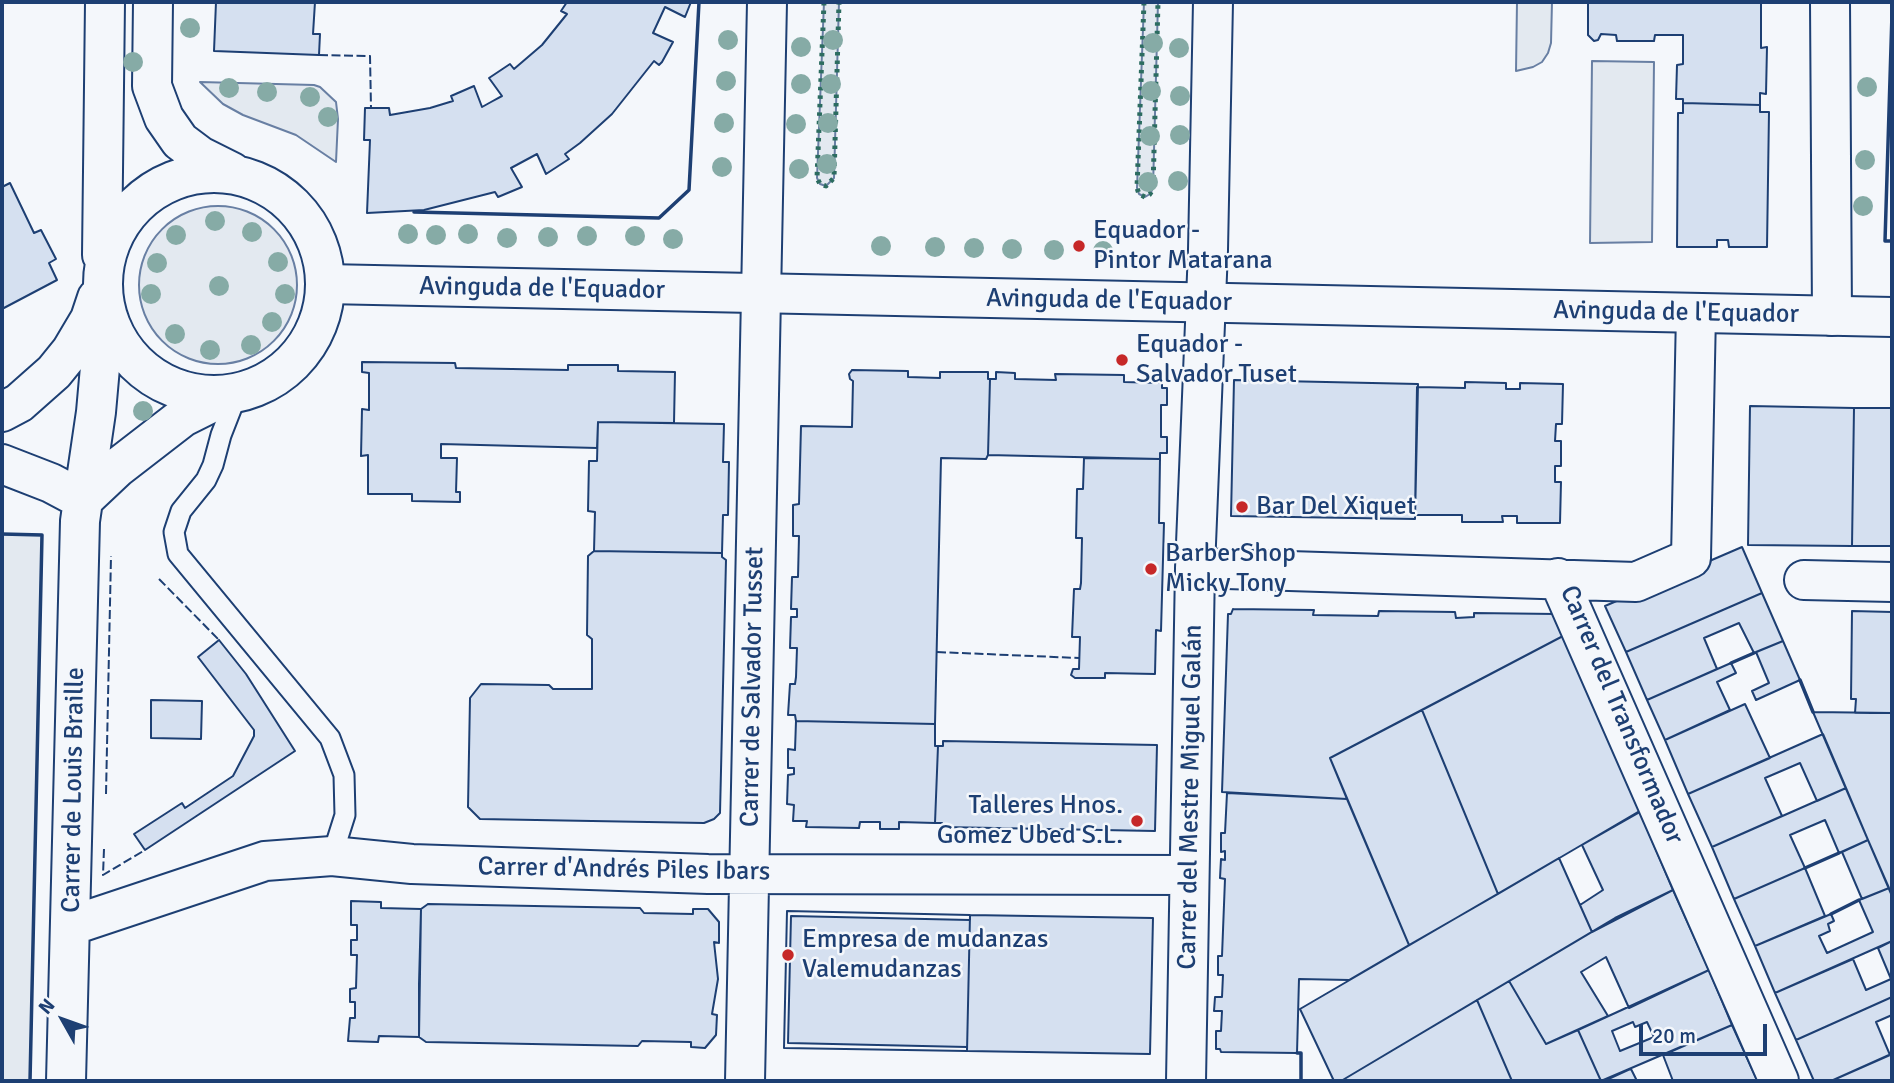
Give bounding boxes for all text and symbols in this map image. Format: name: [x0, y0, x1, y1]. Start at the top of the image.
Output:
place label: Equador - Pintor Matarana: [1093, 215, 1273, 276]
marker: Equador - Pintor Matarana: [1071, 238, 1087, 254]
street label: Avinguda de l'Equador: [419, 271, 665, 307]
street label: Avinguda de l'Equador: [986, 283, 1232, 319]
street label: Avinguda de l'Equador: [1553, 295, 1799, 331]
place label: Equador - Salvador Tuset: [1136, 329, 1297, 390]
marker: Equador - Salvador Tuset: [1114, 352, 1130, 368]
place label: Bar Del Xiquet: [1256, 491, 1416, 523]
marker: Bar Del Xiquet: [1234, 499, 1250, 515]
place label: BarberShop Micky Tony: [1165, 538, 1296, 600]
street label: Carrer de Salvador Tusset: [735, 547, 771, 827]
marker: BarberShop Micky Tony: [1143, 561, 1159, 577]
street label: Carrer del Transformador: [1552, 581, 1690, 849]
street label: Carrer del Mestre Miguel Galán: [1172, 624, 1210, 970]
street label: Carrer de Louis Braille: [56, 667, 92, 913]
place label: Talleres Hnos. Gomez Ubed S.L.: [937, 790, 1123, 852]
marker: Talleres Hnos. Gomez Ubed S.L.: [1129, 813, 1145, 829]
street label: Carrer d'Andrés Piles Ibars: [477, 852, 771, 888]
place label: Empresa de mudanzas Valemudanzas: [802, 924, 1048, 986]
marker: Empresa de mudanzas Valemudanzas: [780, 947, 796, 963]
north arrow: [28, 985, 98, 1055]
text: N: [33, 994, 60, 1019]
scale bar: [1642, 1010, 1770, 1054]
text: 20 m: [1652, 1023, 1696, 1049]

